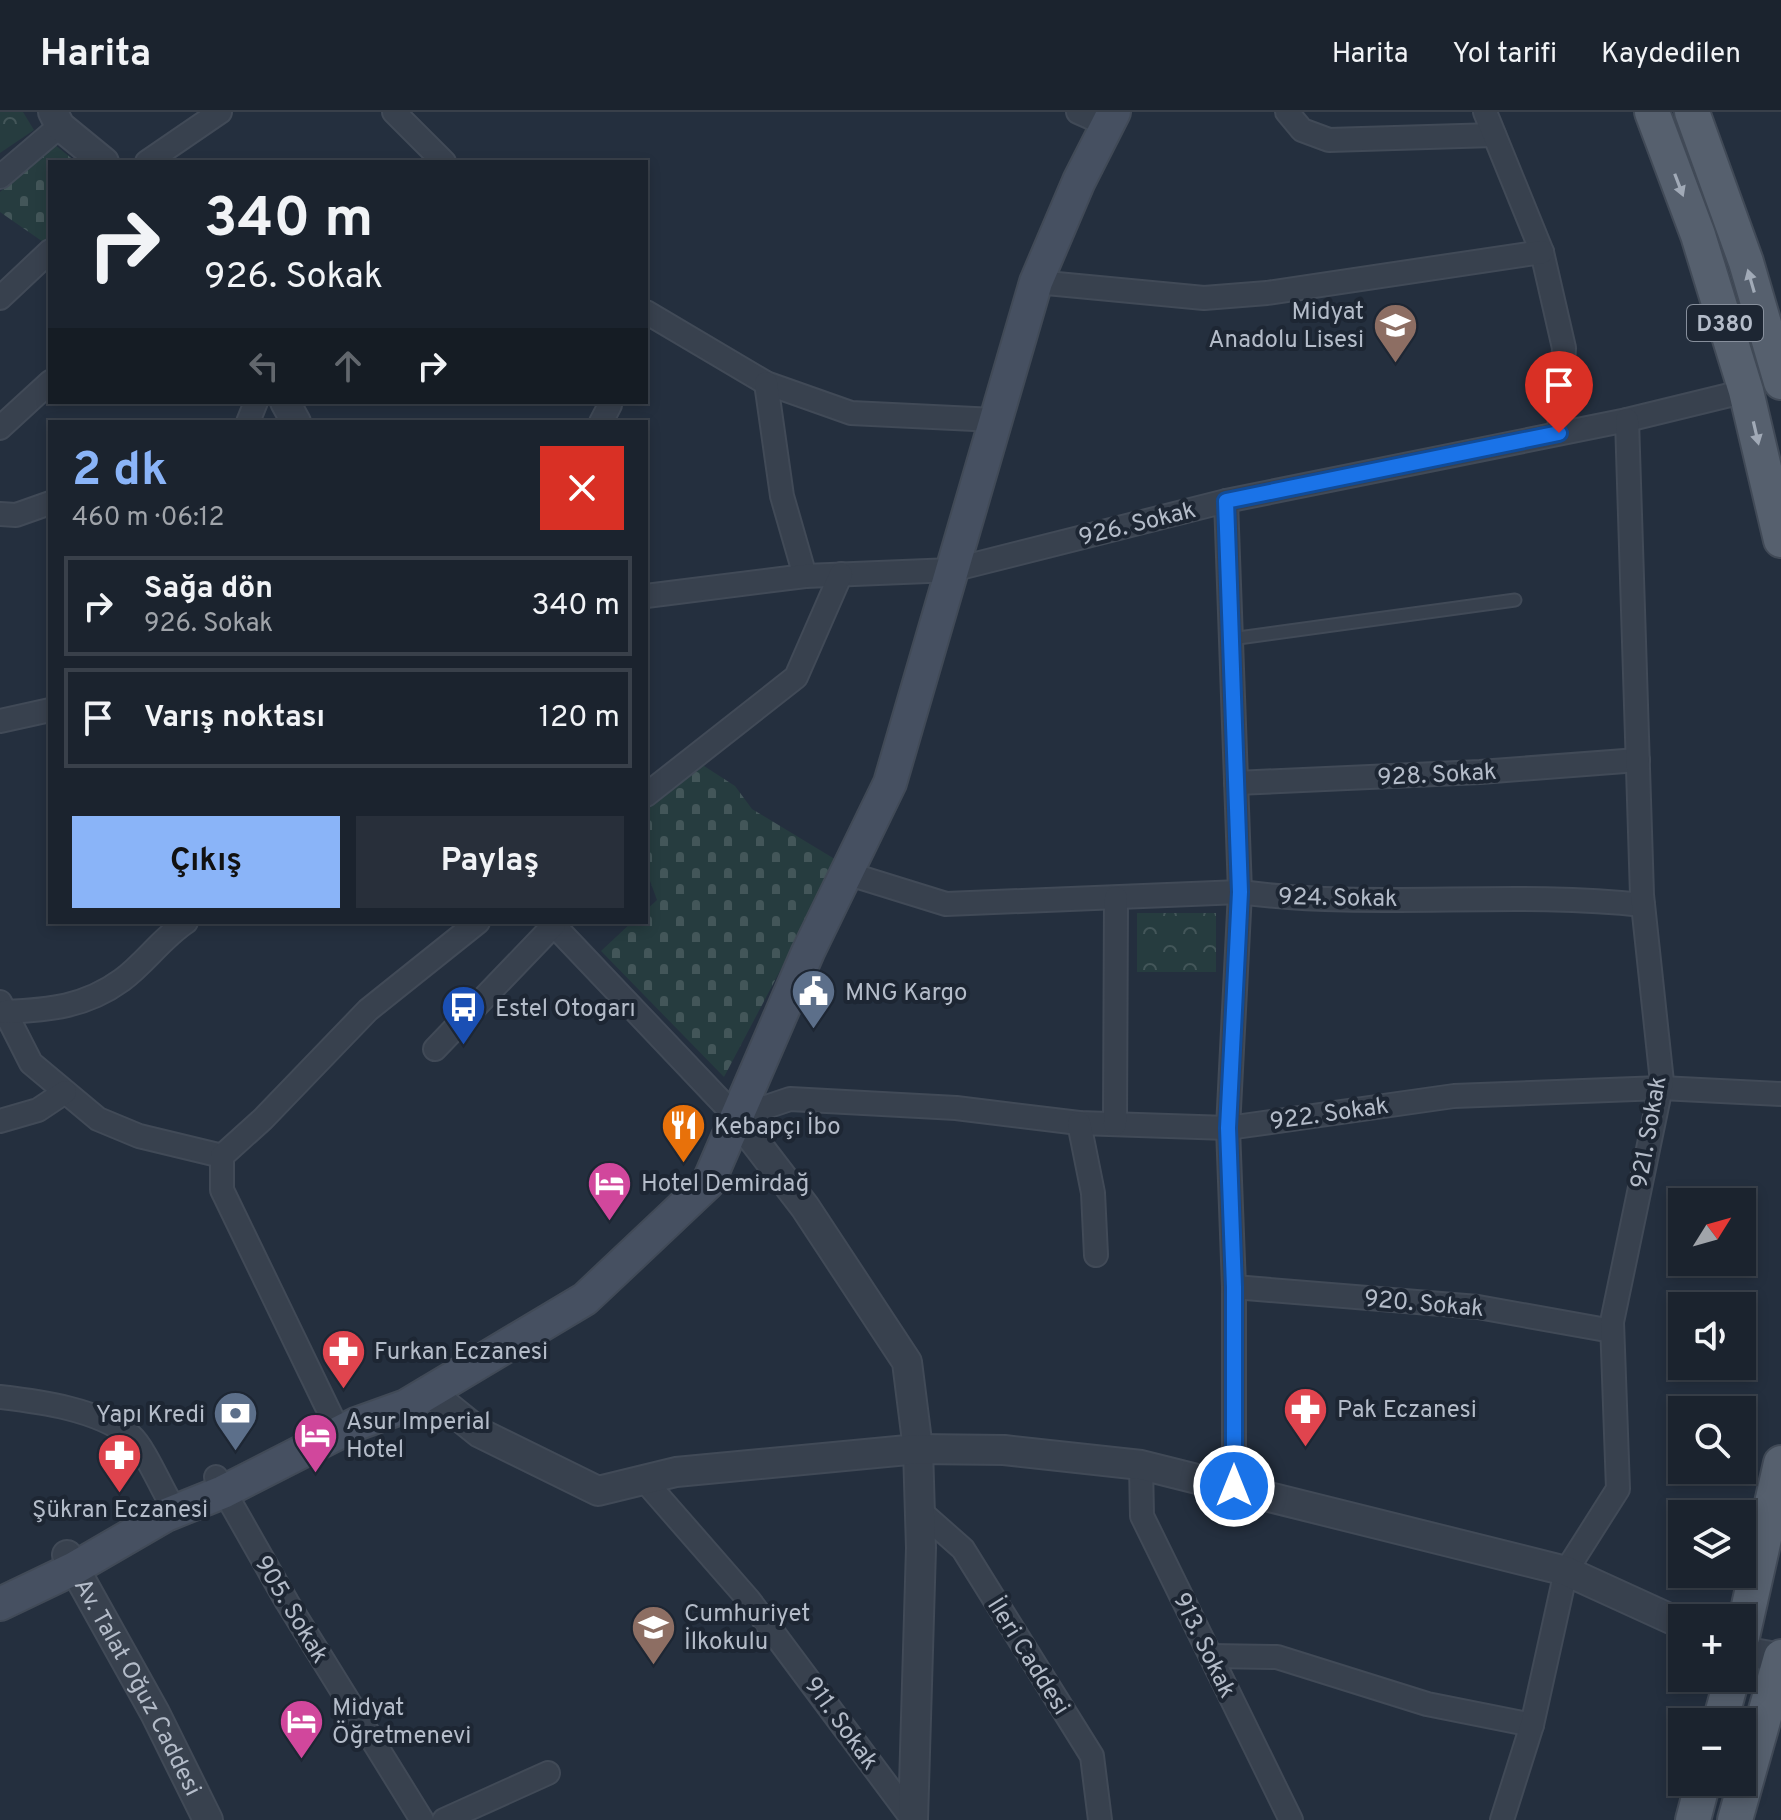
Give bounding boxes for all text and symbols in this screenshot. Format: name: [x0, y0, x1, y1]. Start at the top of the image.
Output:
text: Harita: [40, 31, 151, 80]
text: Harita: [1332, 37, 1408, 73]
text: Yol tarifi: [1452, 37, 1557, 73]
text: Kaydedilen: [1601, 37, 1741, 73]
one-way arrow: [1673, 173, 1686, 197]
text: 340 m: [204, 186, 373, 256]
icon: right: [72, 192, 176, 296]
text: 926. Sokak: [204, 255, 383, 301]
one-way arrow: [1744, 268, 1757, 292]
place label: Midyat Anadolu Lisesi: [1208, 298, 1364, 356]
school or university icon: Midyat Anadolu Lisesi: [1371, 301, 1419, 364]
road number: D380: [1687, 305, 1763, 341]
icon: left: [242, 344, 286, 388]
icon: ahead: [326, 344, 370, 388]
icon: right: [410, 344, 454, 388]
pin: [1525, 351, 1593, 433]
icon: arrive: [1537, 363, 1581, 407]
one-way arrow: [1750, 421, 1763, 446]
text: 2 dk: [72, 442, 168, 502]
button: close: [540, 446, 624, 530]
street label: 926. Sokak: [1076, 496, 1199, 554]
text: 460 m · 06:12: [72, 502, 224, 535]
text: Sağa dön: [144, 571, 273, 608]
icon: right: [76, 584, 120, 628]
text: 340 m: [532, 588, 620, 625]
text: 926. Sokak: [144, 608, 273, 641]
icon: arrive: [76, 696, 120, 740]
text: Varış noktası: [144, 700, 325, 737]
text: 120 m: [539, 700, 620, 737]
street label: 928. Sokak: [1377, 758, 1498, 794]
button: Çıkış: [72, 816, 340, 908]
button: Paylaş: [356, 816, 624, 908]
street label: 924. Sokak: [1278, 883, 1398, 915]
public building icon: MNG Kargo: [790, 968, 838, 1031]
place label: MNG Kargo: [845, 979, 967, 1009]
bus stop icon: Estel Otogarı: [440, 984, 488, 1047]
place label: Estel Otogarı: [495, 995, 636, 1025]
street label: 921. Sokak: [1625, 1074, 1675, 1191]
street label: 922. Sokak: [1268, 1092, 1391, 1138]
restaurant icon: Kebapçı İbo: [659, 1102, 707, 1165]
place label: Kebapçı İbo: [714, 1112, 841, 1143]
hotel icon: Hotel Demirdağ: [586, 1159, 634, 1222]
place label: Hotel Demirdağ: [641, 1170, 809, 1200]
north arrow: [1668, 1188, 1756, 1276]
map controls: [1668, 1188, 1756, 1796]
street label: 920. Sokak: [1363, 1285, 1485, 1325]
button: sound: [1668, 1292, 1756, 1380]
pharmacy icon: Furkan Eczanesi: [319, 1327, 367, 1390]
place label: Furkan Eczanesi: [374, 1338, 548, 1368]
pharmacy icon: Pak Eczanesi: [1282, 1385, 1330, 1448]
bank icon: Yapı Kredi: [212, 1390, 260, 1453]
place label: Pak Eczanesi: [1337, 1396, 1477, 1426]
button: search: [1668, 1396, 1756, 1484]
place label: Yapı Kredi: [96, 1401, 205, 1431]
place label: Asur Imperial Hotel: [346, 1408, 491, 1466]
hotel icon: Asur Imperial Hotel: [291, 1411, 339, 1474]
pharmacy icon: Şükran Eczanesi: [96, 1431, 144, 1494]
position arrow: [1192, 1444, 1276, 1528]
place label: Şükran Eczanesi: [32, 1496, 208, 1526]
button: layers: [1668, 1500, 1756, 1588]
street label: 905. Sokak: [246, 1551, 334, 1669]
street label: Av. Talat Oğuz Caddesi: [66, 1574, 207, 1801]
street label: 913. Sokak: [1165, 1588, 1242, 1703]
street label: İleri Caddesi: [979, 1592, 1076, 1721]
place label: Cumhuriyet İlkokulu: [684, 1600, 810, 1658]
school or university icon: Cumhuriyet İlkokulu: [629, 1603, 677, 1666]
button: +: [1668, 1604, 1756, 1692]
street label: 911. Sokak: [797, 1672, 884, 1777]
place label: Midyat Öğretmenevi: [332, 1694, 471, 1752]
hotel icon: Midyat Öğretmenevi: [277, 1697, 325, 1760]
button: −: [1668, 1708, 1756, 1796]

